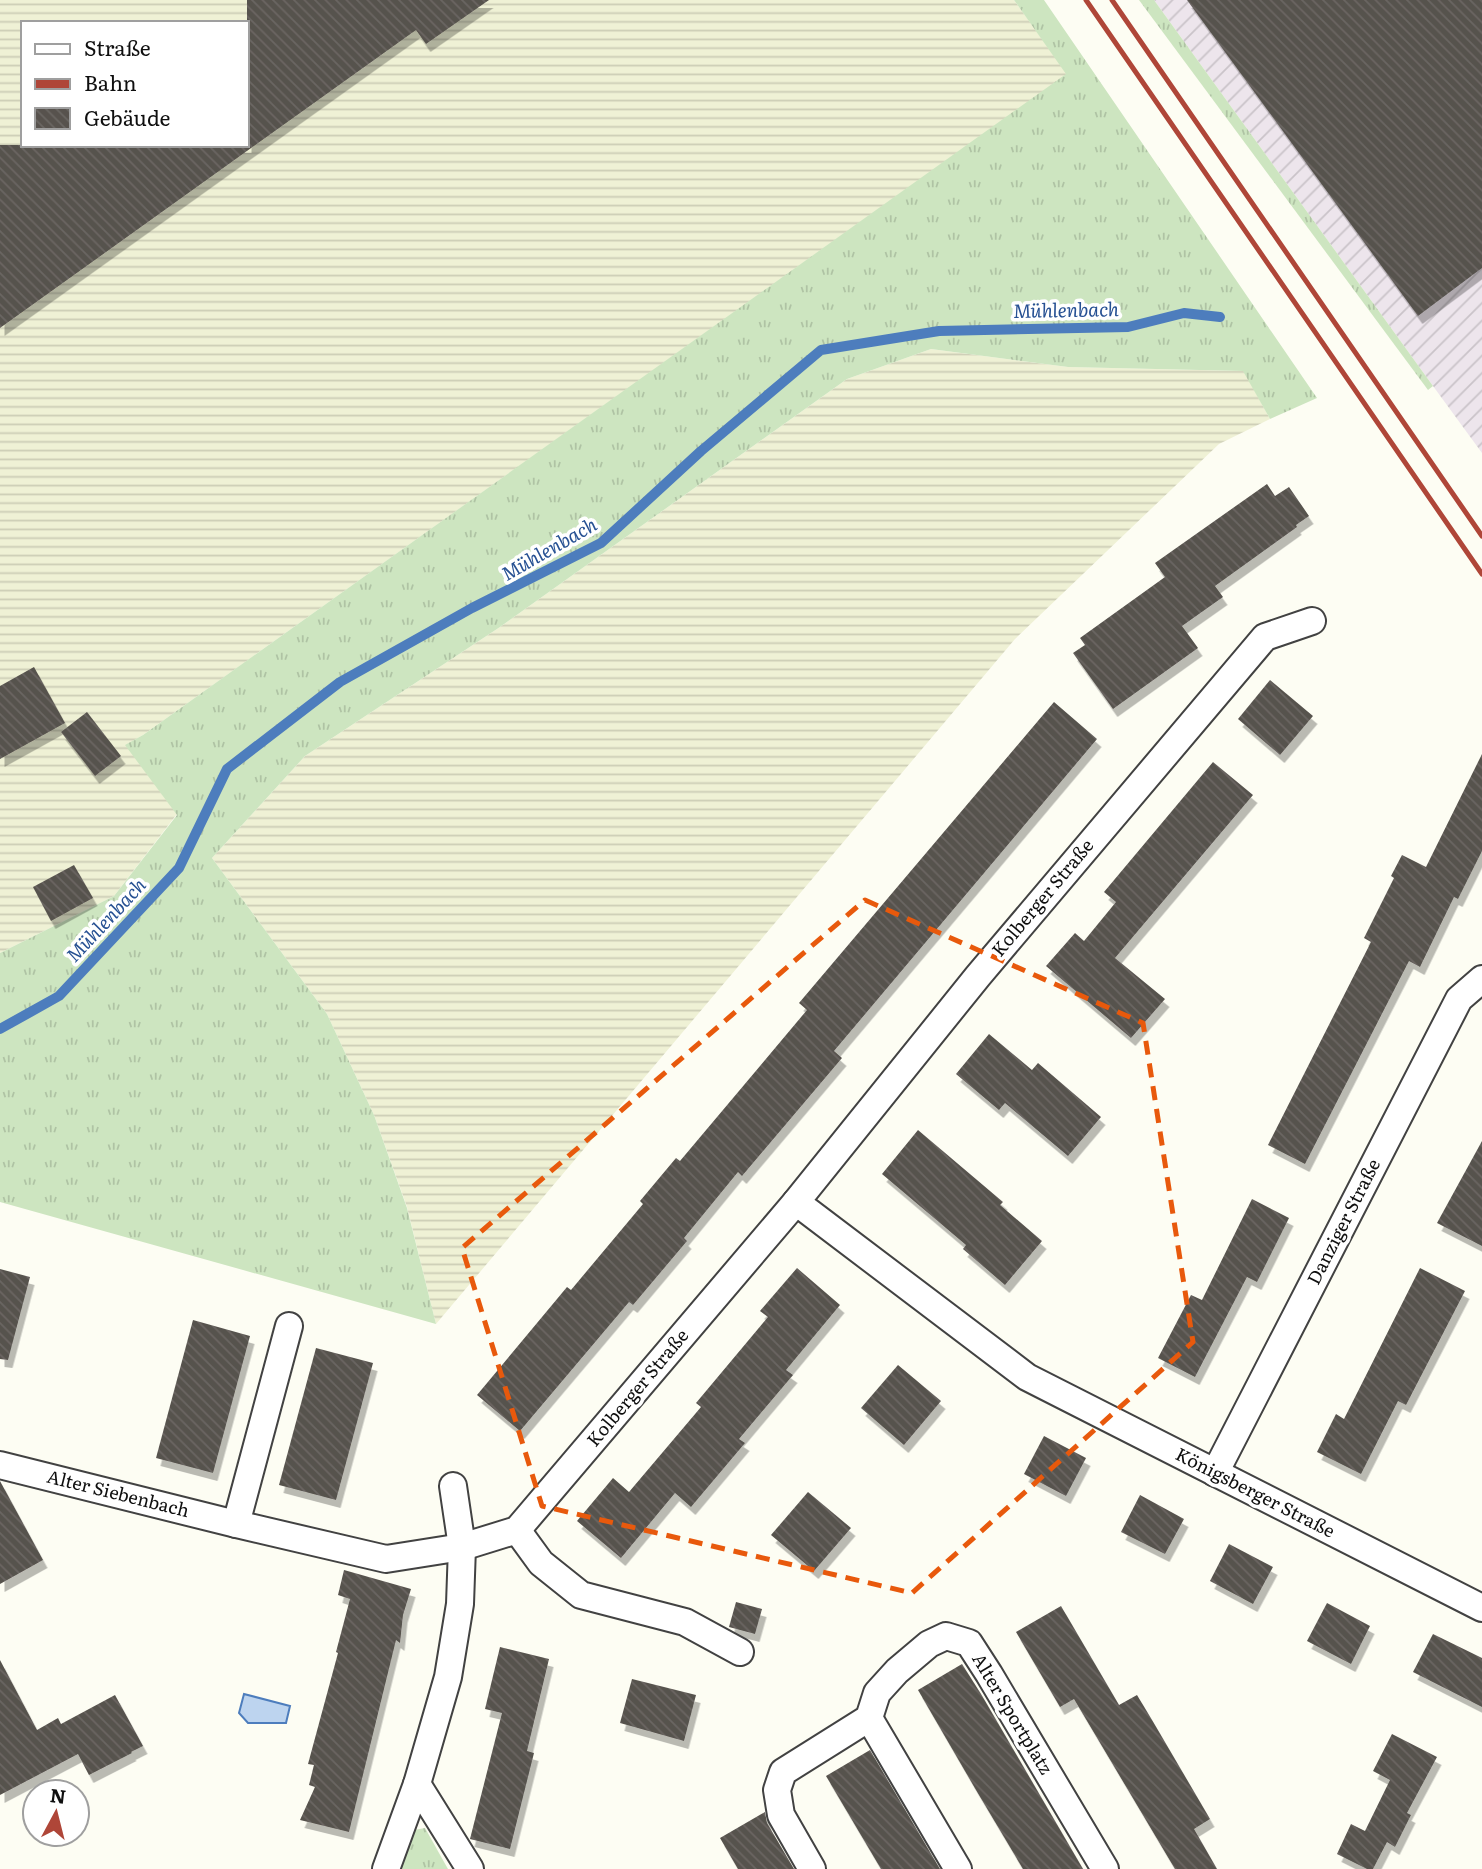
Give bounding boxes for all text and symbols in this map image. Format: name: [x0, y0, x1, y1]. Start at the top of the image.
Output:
legend: [21, 21, 248, 147]
text: Straße: [84, 31, 151, 62]
text: Bahn: [84, 66, 137, 97]
text: Gebäude: [84, 101, 171, 132]
water label: Mühlenbach: [1013, 294, 1119, 324]
water label: Mühlenbach: [496, 510, 601, 587]
street label: Kolberger Straße: [984, 832, 1099, 962]
water label: Mühlenbach: [59, 871, 152, 968]
street label: Danziger Straße: [1299, 1154, 1386, 1289]
street label: Kolberger Straße: [579, 1322, 694, 1452]
street label: Königsberger Straße: [1171, 1440, 1340, 1544]
street label: Alter Siebenbach: [44, 1462, 192, 1523]
street label: Alter Sportplatz: [966, 1647, 1060, 1779]
north arrow: [21, 1778, 91, 1848]
text: N: [49, 1780, 68, 1810]

